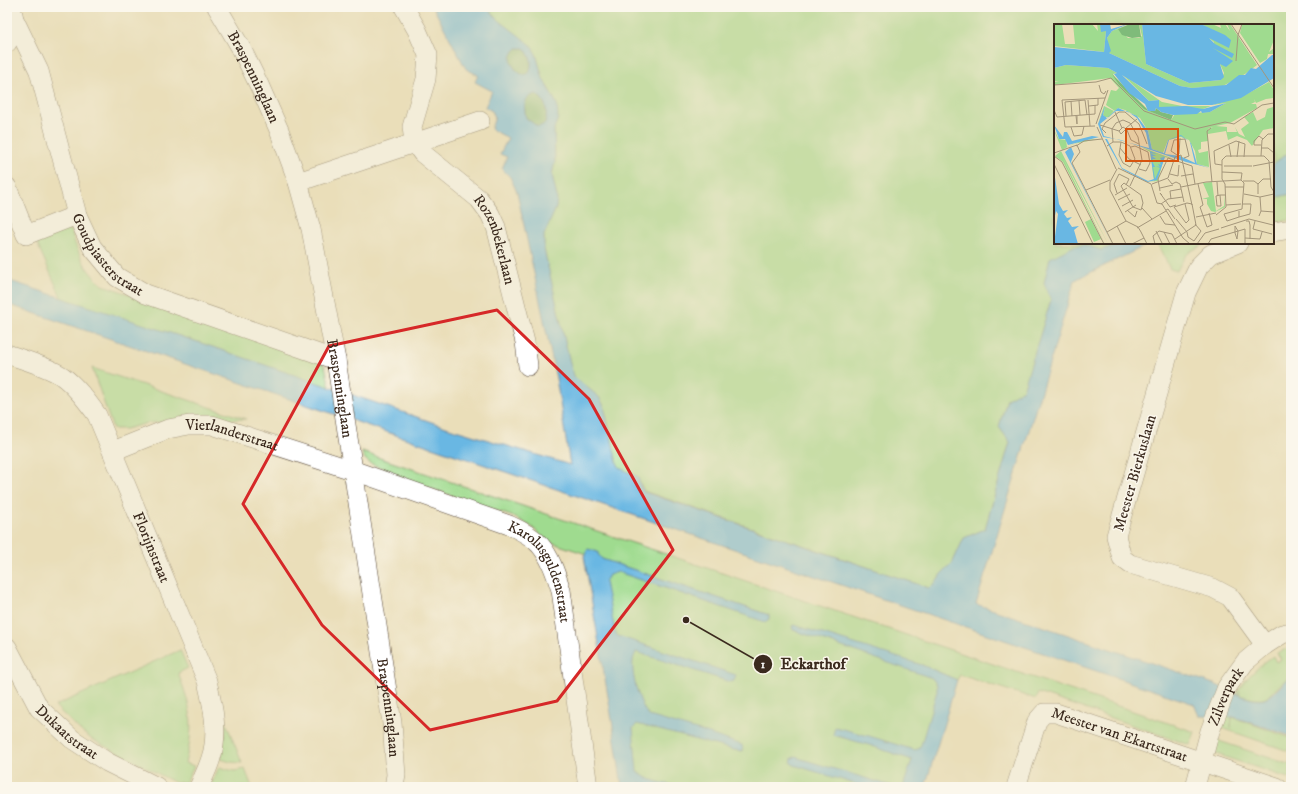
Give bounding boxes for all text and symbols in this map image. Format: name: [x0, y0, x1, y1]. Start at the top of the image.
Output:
inset map: [1054, 24, 1274, 244]
street label: Braspenninglaan: [223, 27, 284, 126]
street label: Rozenbekerlaan: [469, 191, 520, 287]
street label: Goudpiasterstraat: [68, 210, 147, 300]
street label: Braspenninglaan: [323, 337, 357, 439]
street label: Meester Bierkuslaan: [1109, 412, 1161, 534]
street label: Vierlanderstraat: [184, 415, 281, 455]
street label: Florijnstraat: [129, 509, 175, 586]
street label: Karolusguldenstraat: [505, 516, 575, 624]
callout: Eckarthof: [753, 650, 854, 678]
text: Eckarthof: [780, 654, 849, 674]
street label: Braspenninglaan: [373, 657, 404, 758]
text: 1: [761, 657, 766, 672]
street label: Zilverpark: [1203, 663, 1248, 728]
street label: Dukaatstraat: [32, 700, 102, 764]
street label: Meester van Ekartstraat: [1049, 703, 1190, 766]

